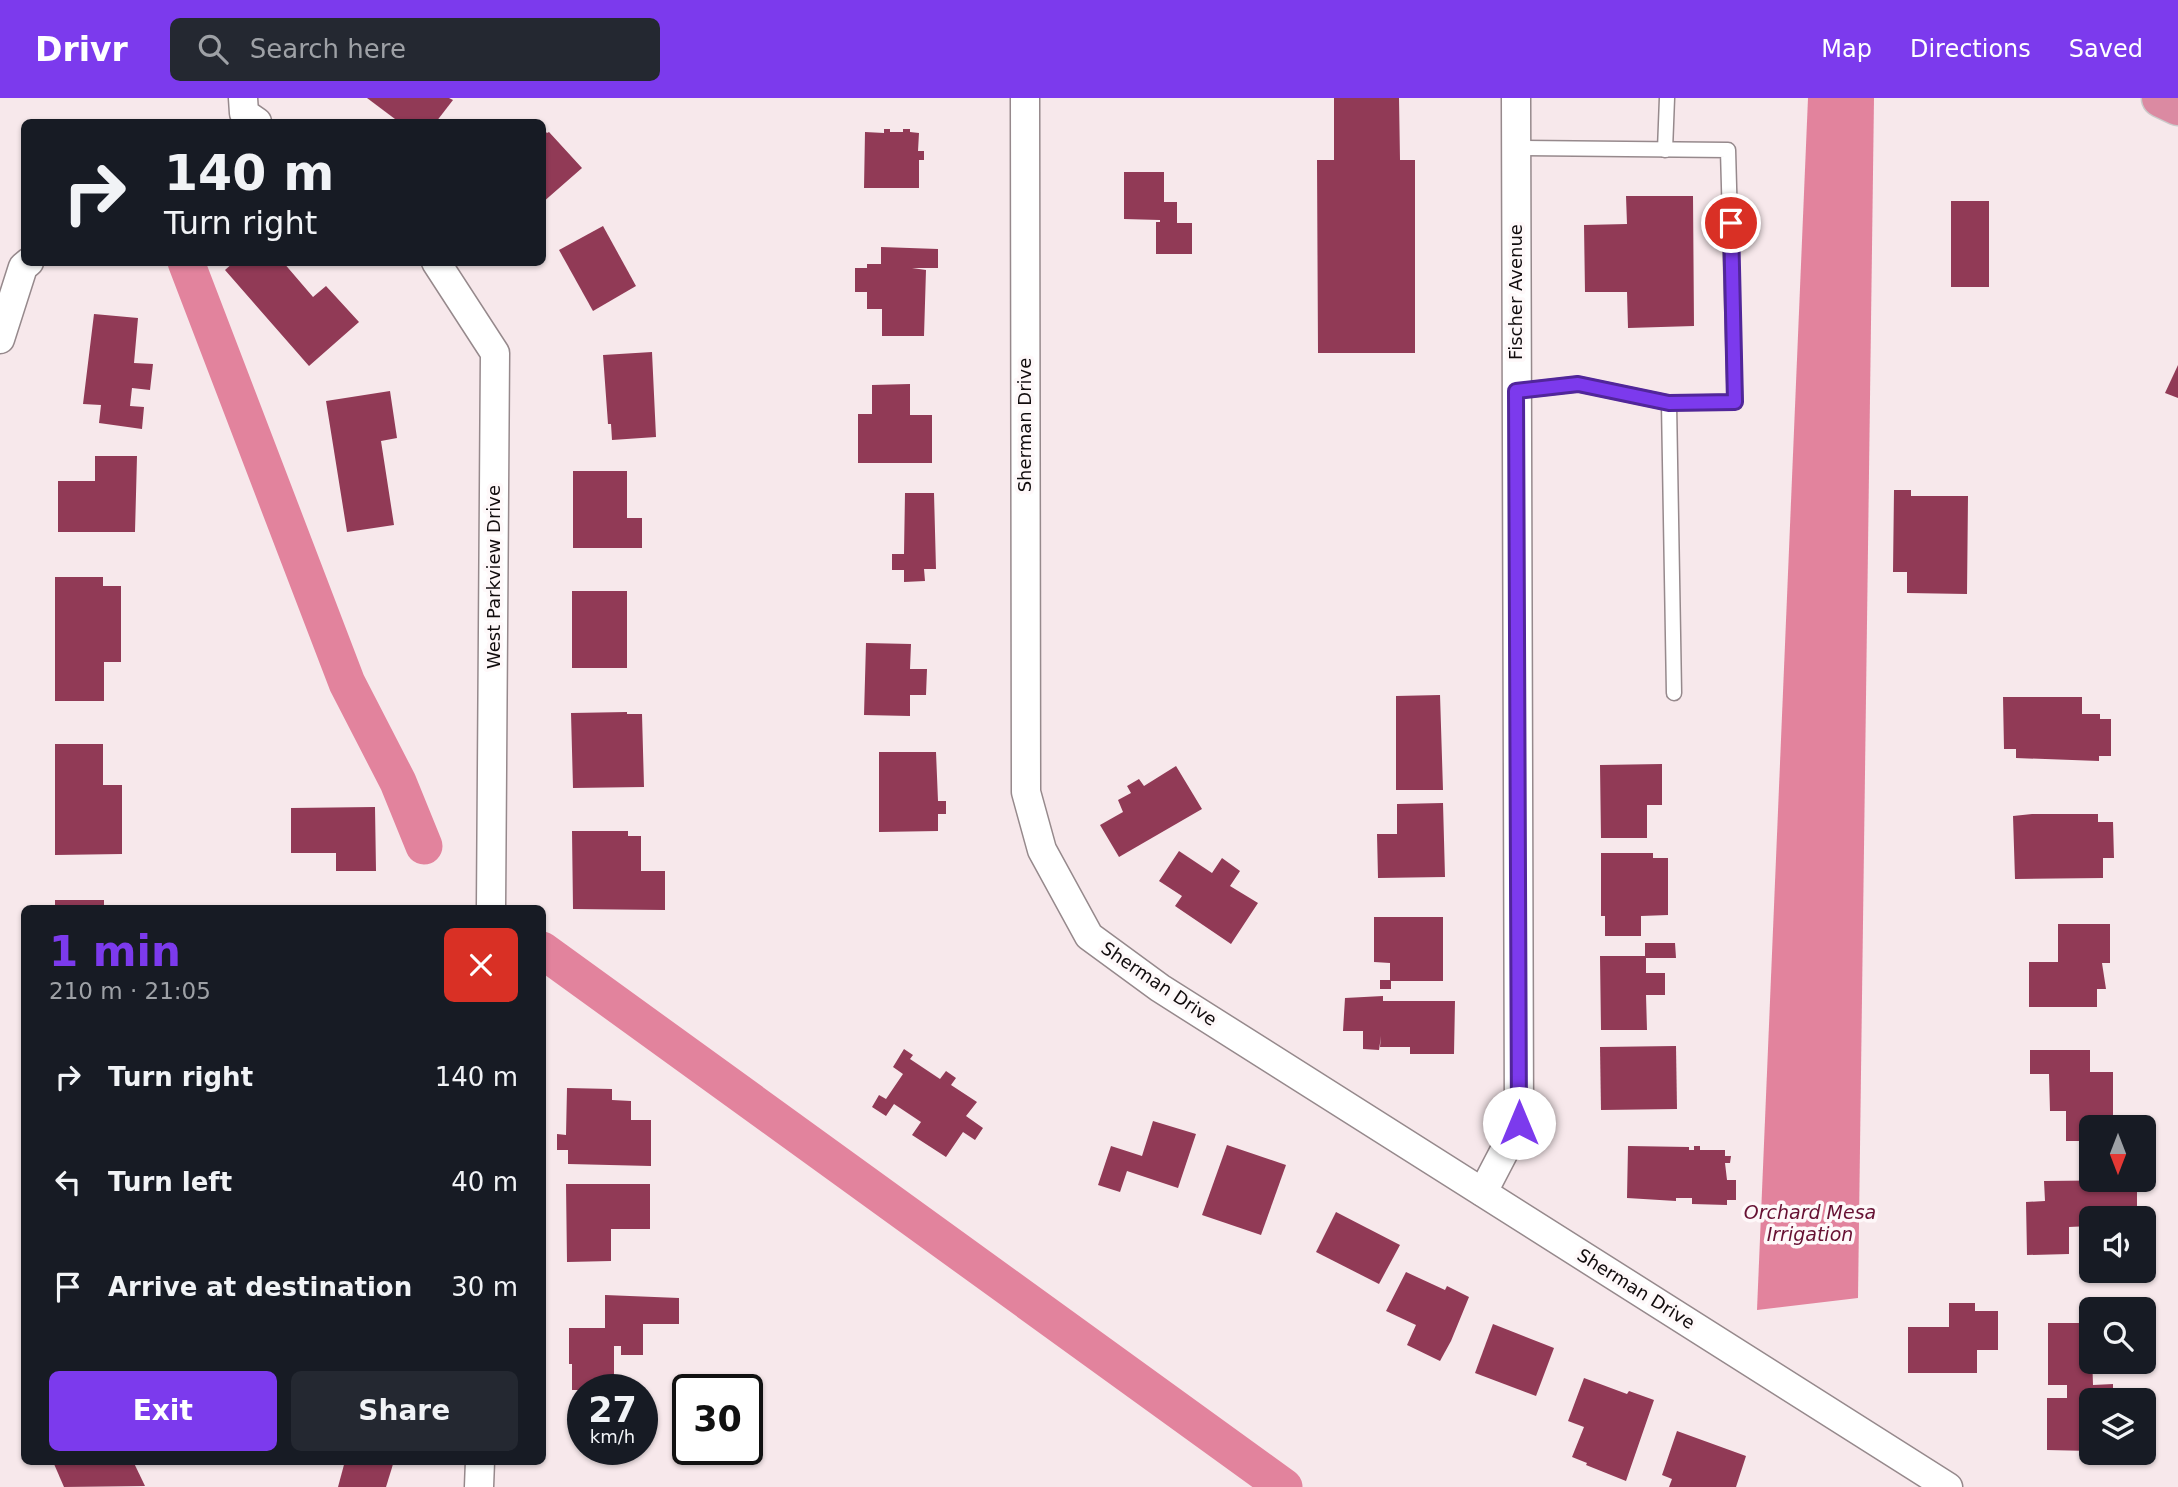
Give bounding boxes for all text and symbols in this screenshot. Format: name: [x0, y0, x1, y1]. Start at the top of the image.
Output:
search box: [170, 18, 660, 81]
text: Drivr: [35, 30, 128, 69]
icon: search: [194, 30, 232, 68]
text: Search here: [250, 34, 406, 64]
text: Map: [1821, 35, 1872, 63]
text: Directions: [1910, 35, 2031, 63]
text: Saved: [2069, 35, 2143, 63]
text: 140 m: [164, 145, 334, 202]
icon: right: [49, 147, 140, 238]
pin: [1701, 193, 1761, 253]
text: Turn right: [164, 204, 317, 242]
icon: arrive: [1712, 204, 1750, 242]
street label: Fischer Avenue: [1505, 224, 1526, 360]
street label: Sherman Drive: [1014, 358, 1035, 492]
street label: West Parkview Drive: [483, 485, 504, 669]
text: 1 min: [49, 927, 181, 976]
button: close: [444, 928, 518, 1002]
street label: Sherman Drive: [1098, 937, 1221, 1030]
text: 210 m · 21:05: [49, 978, 211, 1004]
icon: right: [49, 1058, 87, 1096]
text: Turn right: [108, 1062, 253, 1092]
text: 140 m: [435, 1062, 518, 1092]
position arrow: [1482, 1086, 1556, 1160]
north arrow: [2079, 1115, 2156, 1192]
map controls: [2079, 1115, 2156, 1465]
icon: left: [49, 1163, 87, 1201]
text: Turn left: [108, 1167, 232, 1197]
text: 40 m: [451, 1167, 518, 1197]
water label: Orchard Mesa Irrigation: [1744, 1201, 1876, 1245]
button: sound: [2079, 1206, 2156, 1283]
street label: Sherman Drive: [1574, 1244, 1699, 1333]
icon: arrive: [49, 1268, 87, 1306]
text: Arrive at destination: [108, 1272, 412, 1302]
text: 30 m: [451, 1272, 518, 1302]
button: search: [2079, 1297, 2156, 1374]
button: Exit: [49, 1371, 277, 1451]
button: Share: [291, 1371, 518, 1451]
speed limit sign: 30: [672, 1374, 763, 1465]
button: layers: [2079, 1388, 2156, 1465]
text: 27: [588, 1390, 637, 1430]
text: km/h: [590, 1426, 635, 1447]

